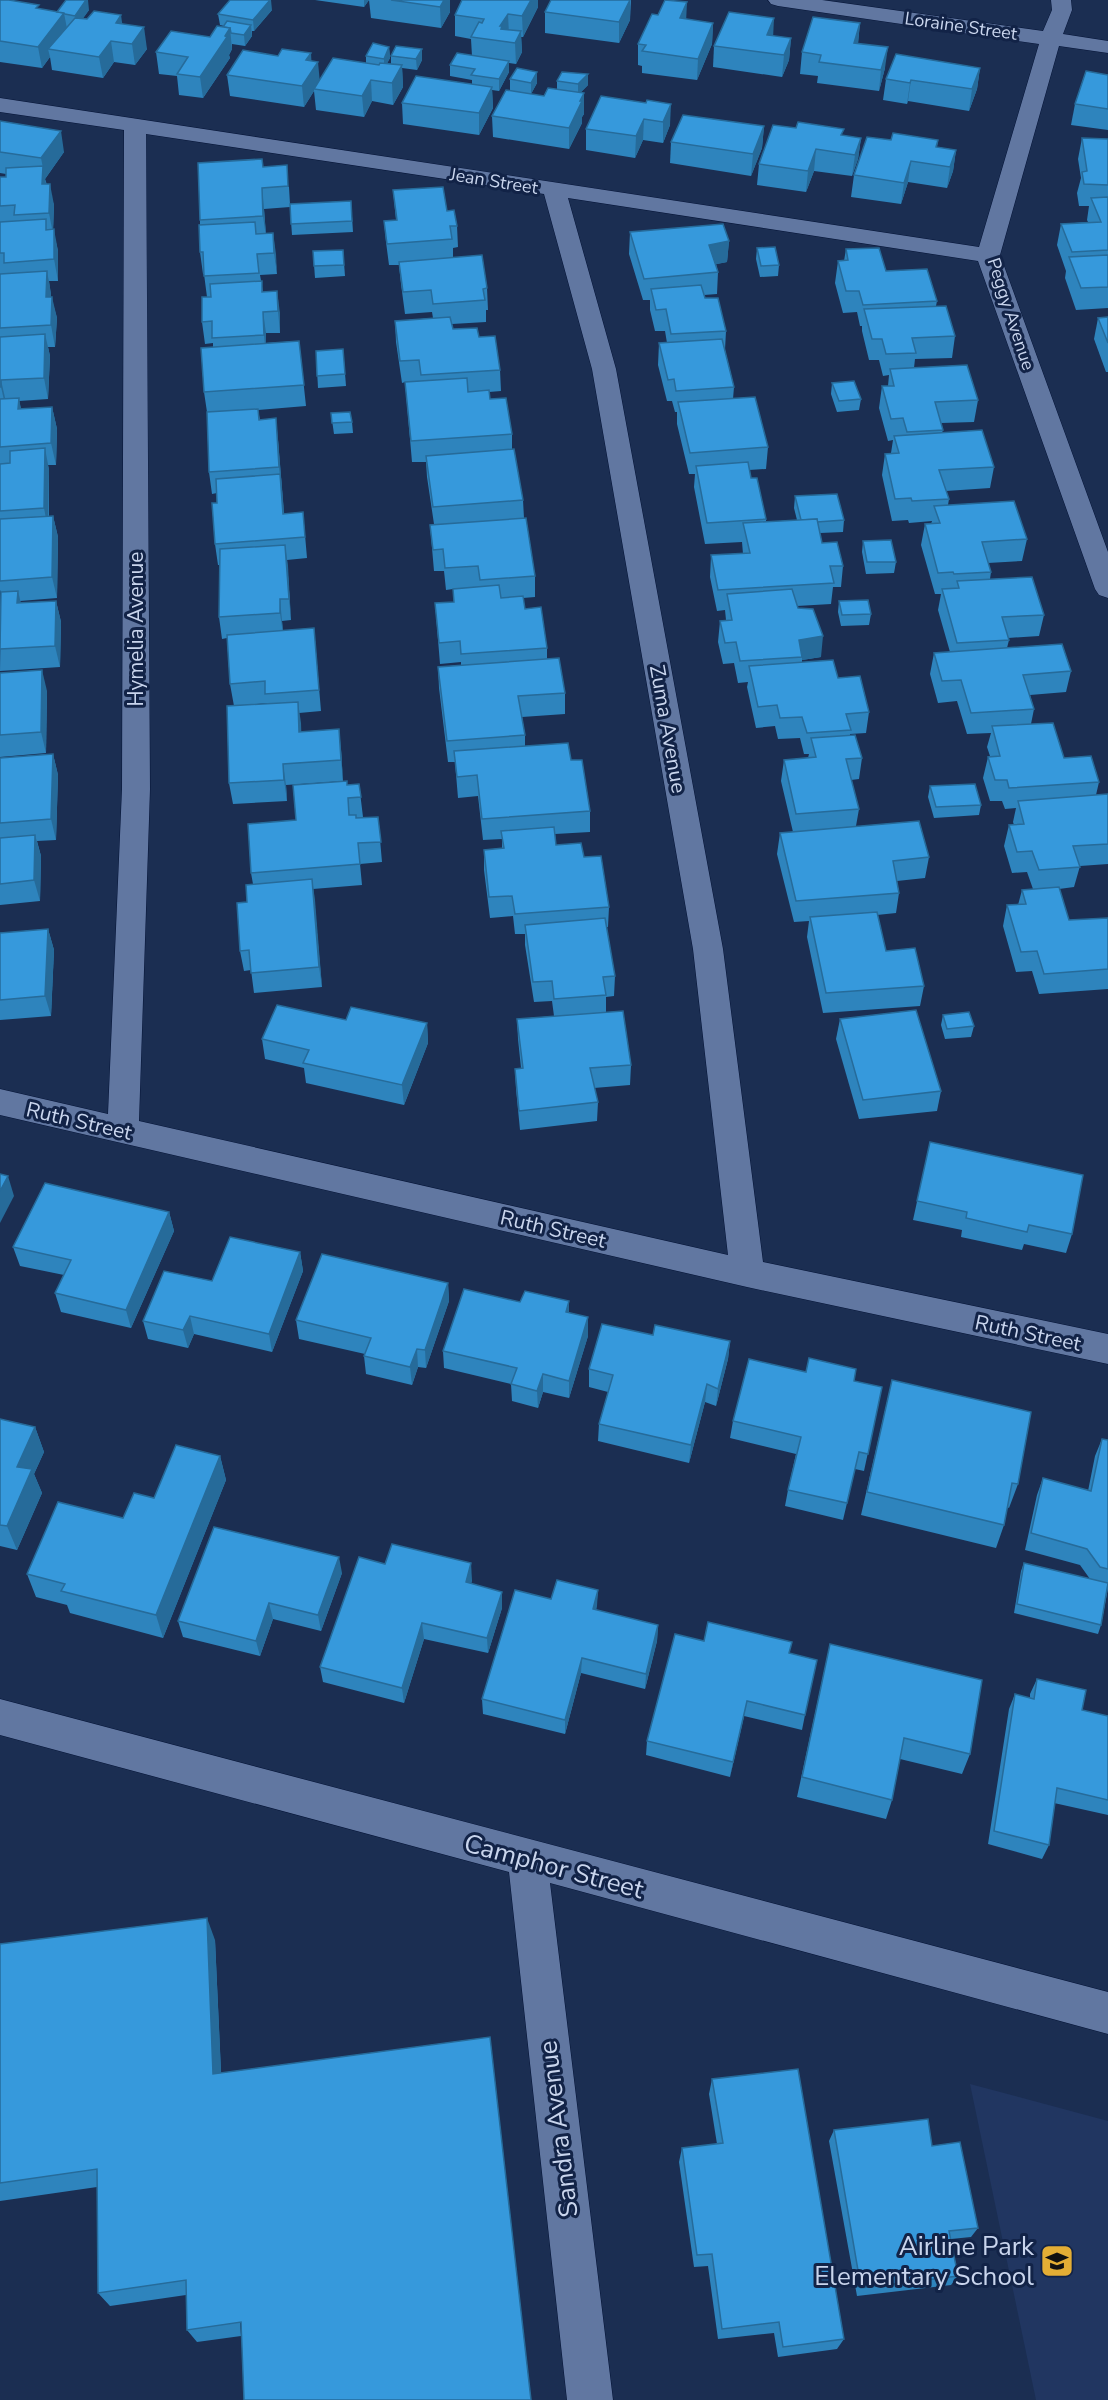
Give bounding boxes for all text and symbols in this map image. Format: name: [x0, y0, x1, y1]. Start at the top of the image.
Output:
street label: Loraine Street: [903, 6, 1019, 46]
street label: Jean Street: [447, 162, 540, 200]
street label: Peggy Avenue: [982, 255, 1040, 373]
street label: Hymelia Avenue: [122, 551, 150, 707]
street label: Zuma Avenue: [643, 663, 693, 795]
street label: Ruth Street: [23, 1095, 135, 1147]
street label: Ruth Street: [497, 1203, 609, 1255]
street label: Ruth Street: [972, 1308, 1084, 1358]
street label: Camphor Street: [460, 1826, 648, 1907]
street label: Sandra Avenue: [530, 2039, 587, 2219]
place label: Airline Park Elementary School: [814, 2229, 1035, 2294]
school or university icon: Airline Park Elementary School: [1039, 2243, 1075, 2279]

